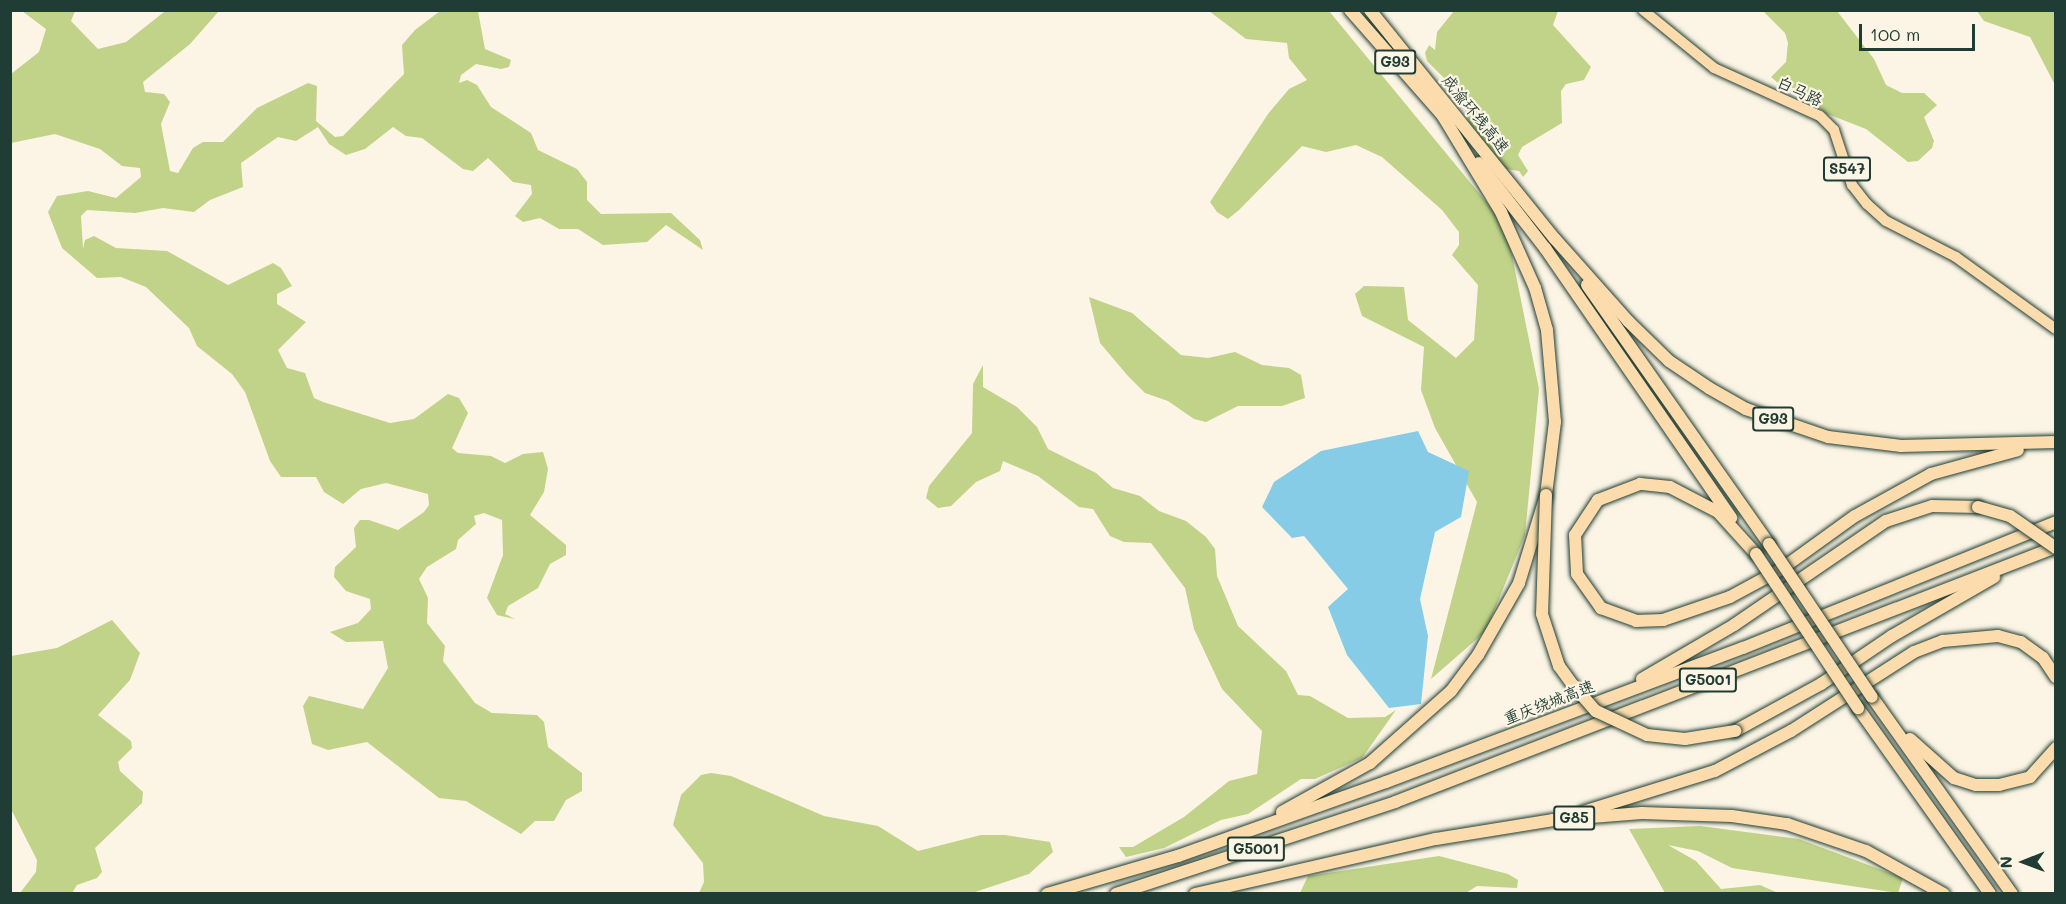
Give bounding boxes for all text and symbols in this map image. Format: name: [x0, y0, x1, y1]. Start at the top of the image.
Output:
scale bar: [1862, 12, 1978, 50]
text: 100 m: [1870, 22, 1920, 46]
road number: G93: [1374, 50, 1416, 74]
street label: 成渝环线高速: [1438, 71, 1514, 157]
street label: 白马路: [1774, 72, 1826, 110]
road number: S547: [1822, 157, 1872, 181]
road number: G93: [1752, 407, 1794, 431]
road number: G5001: [1678, 668, 1738, 692]
street label: 重庆绕城高速: [1501, 676, 1597, 728]
road number: G85: [1553, 806, 1595, 830]
north arrow: [1994, 832, 2054, 892]
road number: G5001: [1226, 837, 1286, 861]
text: N: [1995, 856, 2016, 869]

